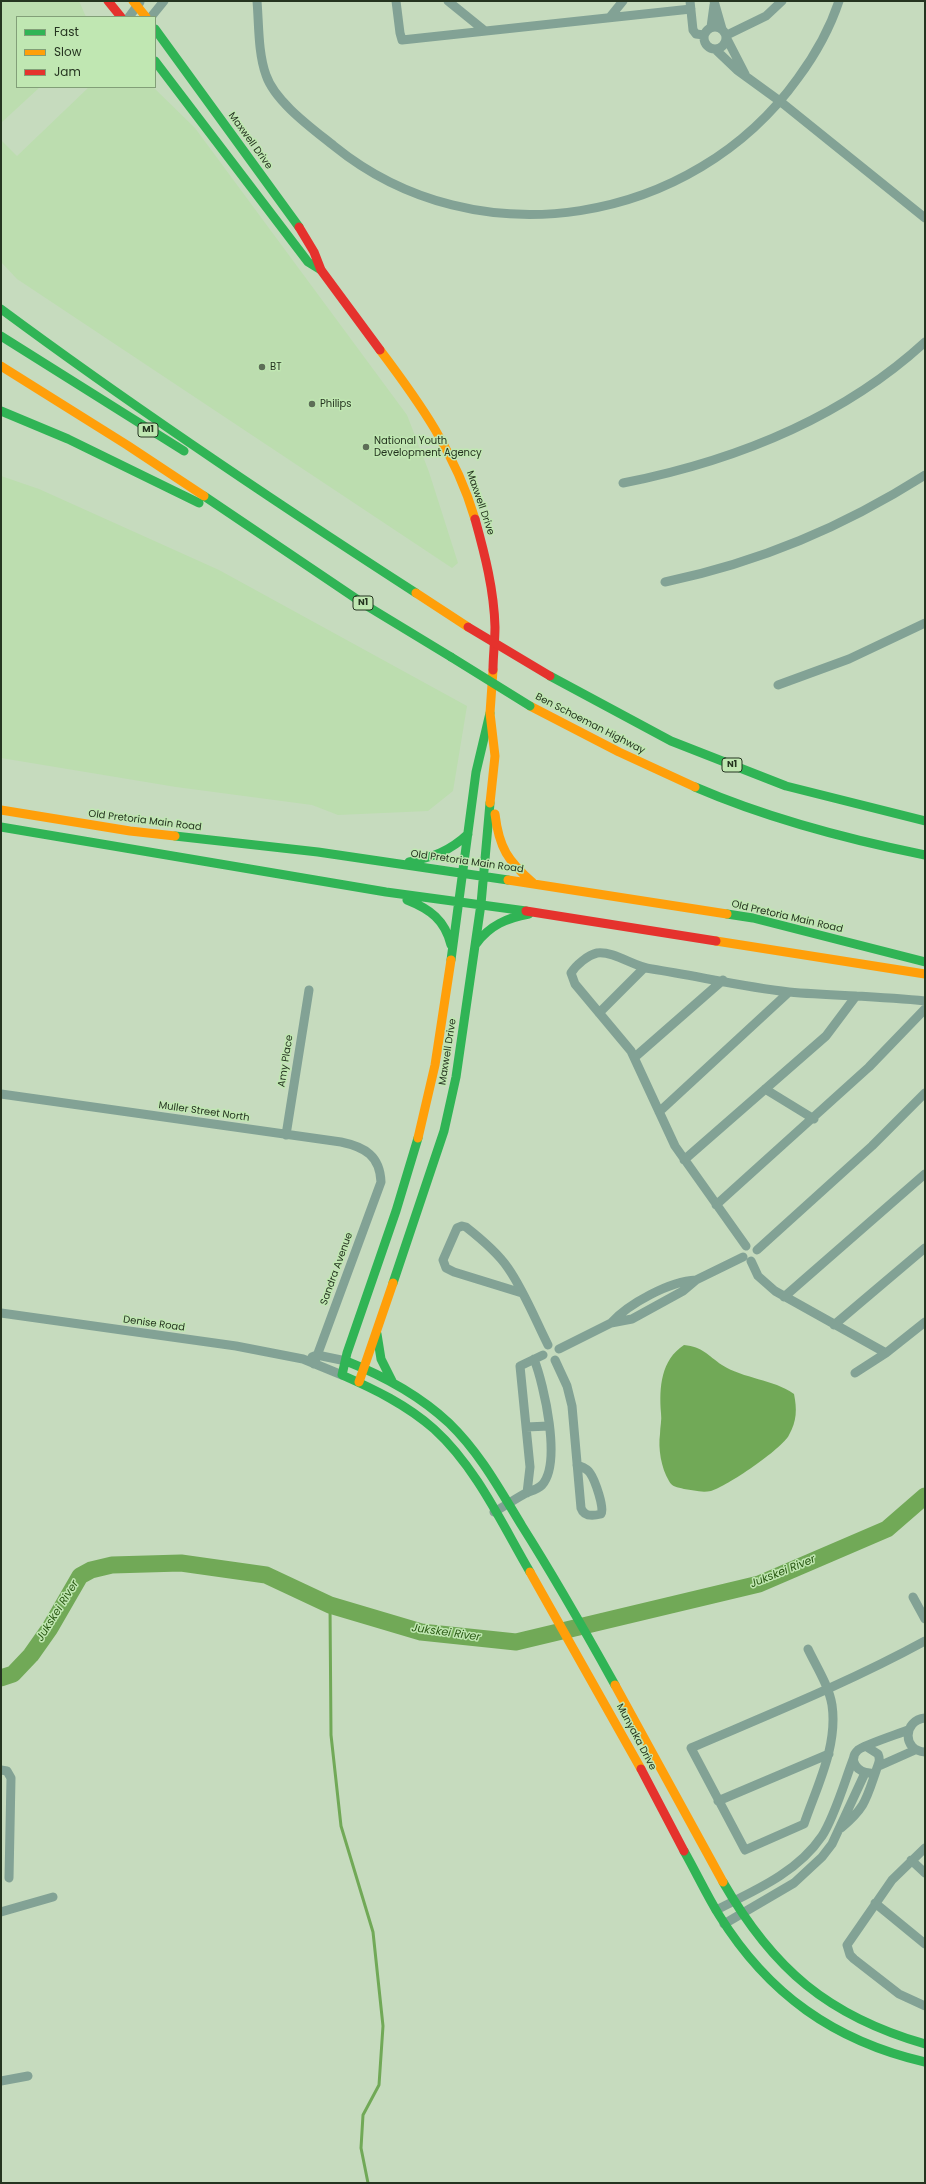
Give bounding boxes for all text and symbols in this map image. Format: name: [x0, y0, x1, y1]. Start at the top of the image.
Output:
legend: [16, 16, 156, 88]
text: Fast: [54, 23, 79, 40]
text: Slow: [54, 43, 82, 60]
text: Jam: [54, 63, 81, 80]
street label: Maxwell Drive: [225, 110, 275, 172]
place label: BT: [270, 361, 282, 373]
marker: BT: [257, 362, 267, 372]
place label: Philips: [320, 398, 352, 410]
marker: Philips: [307, 399, 317, 409]
road number: M1: [138, 423, 158, 437]
place label: National Youth Development Agency: [374, 435, 482, 458]
marker: National Youth Development Agency: [361, 442, 371, 452]
street label: Maxwell Drive: [463, 469, 497, 537]
road number: N1: [353, 596, 373, 610]
street label: Ben Schoeman Highway: [533, 691, 647, 757]
road number: N1: [722, 758, 742, 772]
street label: Old Pretoria Main Road: [88, 808, 202, 834]
street label: Old Pretoria Main Road: [410, 848, 524, 876]
street label: Old Pretoria Main Road: [730, 898, 844, 936]
street label: Maxwell Drive: [437, 1018, 459, 1086]
street label: Amy Place: [276, 1034, 296, 1088]
street label: Muller Street North: [158, 1100, 250, 1124]
street label: Sandra Avenue: [318, 1231, 356, 1307]
street label: Denise Road: [122, 1314, 186, 1334]
water label: Jukskei River: [748, 1553, 818, 1591]
water label: Jukskei River: [34, 1578, 82, 1644]
water label: Jukskei River: [411, 1622, 481, 1644]
street label: Munyaka Drive: [613, 1702, 659, 1772]

